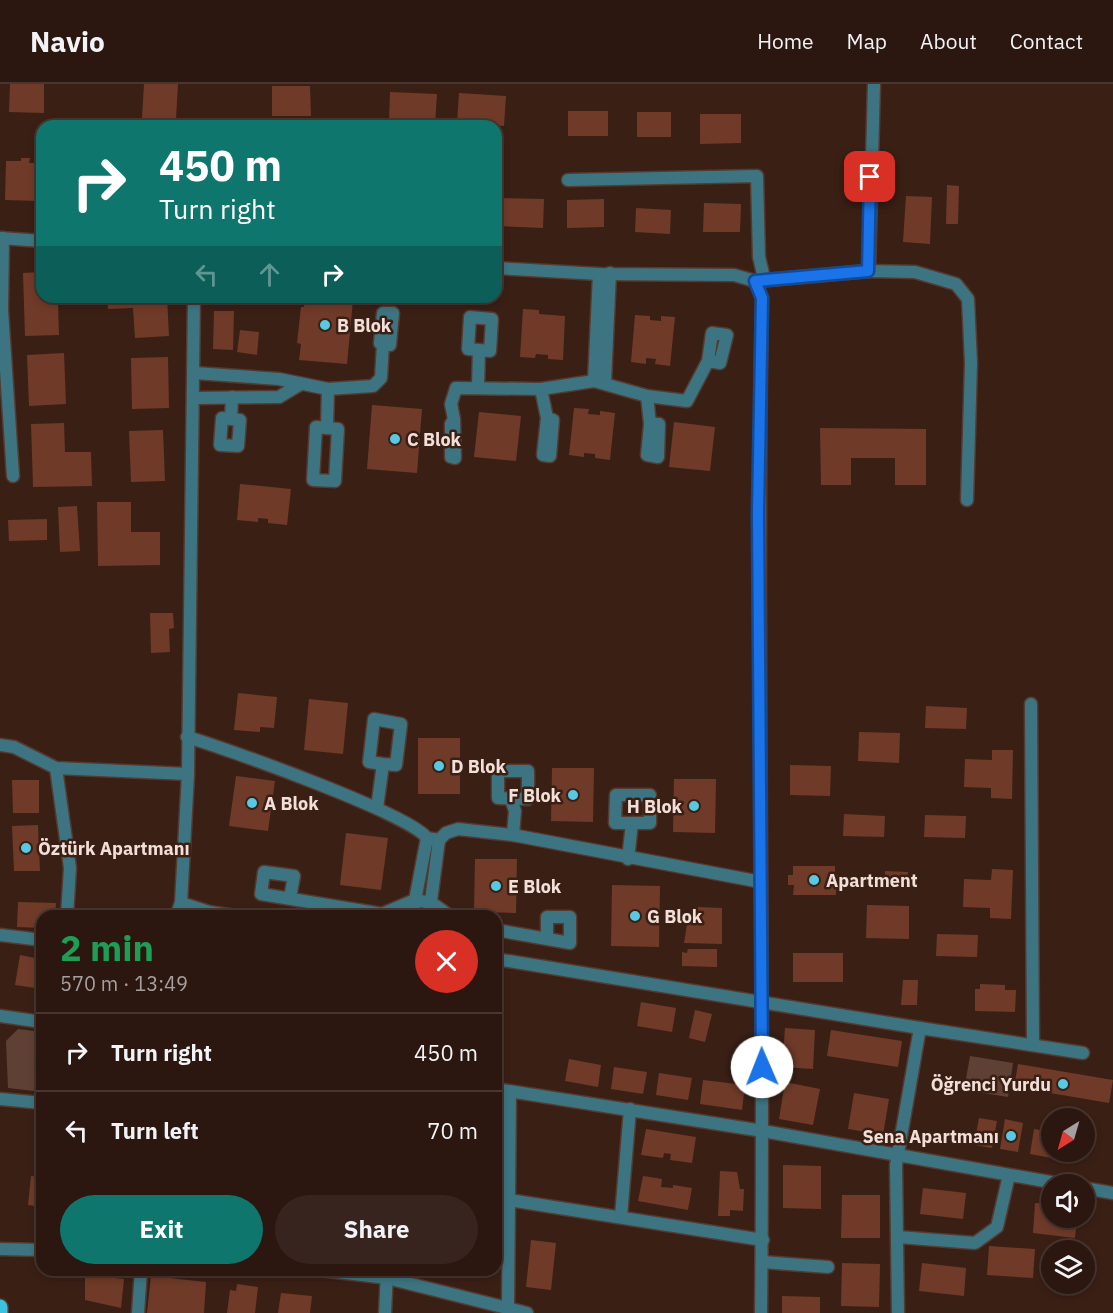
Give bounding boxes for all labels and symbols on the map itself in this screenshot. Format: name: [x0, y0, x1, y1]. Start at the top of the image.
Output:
pin: [844, 151, 895, 202]
place label: B Blok: [337, 314, 392, 337]
marker: B Blok: [318, 318, 332, 332]
place label: C Blok: [407, 428, 462, 451]
marker: C Blok: [388, 432, 402, 446]
place label: D Blok: [451, 755, 506, 778]
marker: D Blok: [432, 759, 446, 773]
place label: F Blok: [508, 784, 562, 807]
marker: F Blok: [566, 788, 580, 802]
place label: A Blok: [264, 792, 319, 815]
place label: H Blok: [627, 795, 683, 818]
marker: A Blok: [245, 796, 259, 810]
marker: H Blok: [687, 799, 701, 813]
place label: Öztürk Apartmanı: [38, 837, 190, 860]
marker: Öztürk Apartmanı: [19, 841, 33, 855]
place label: Apartment: [826, 869, 918, 892]
marker: Apartment: [807, 873, 821, 887]
place label: E Blok: [508, 875, 562, 898]
marker: E Blok: [489, 879, 503, 893]
place label: G Blok: [647, 905, 703, 928]
marker: G Blok: [628, 909, 642, 923]
position arrow: [730, 1035, 794, 1099]
place label: Öğrenci Yurdu: [931, 1073, 1051, 1096]
marker: Öğrenci Yurdu: [1056, 1077, 1070, 1091]
north arrow: [1041, 1108, 1095, 1162]
place label: Sena Apartmanı: [862, 1125, 999, 1148]
marker: Sena Apartmanı: [1004, 1129, 1018, 1143]

